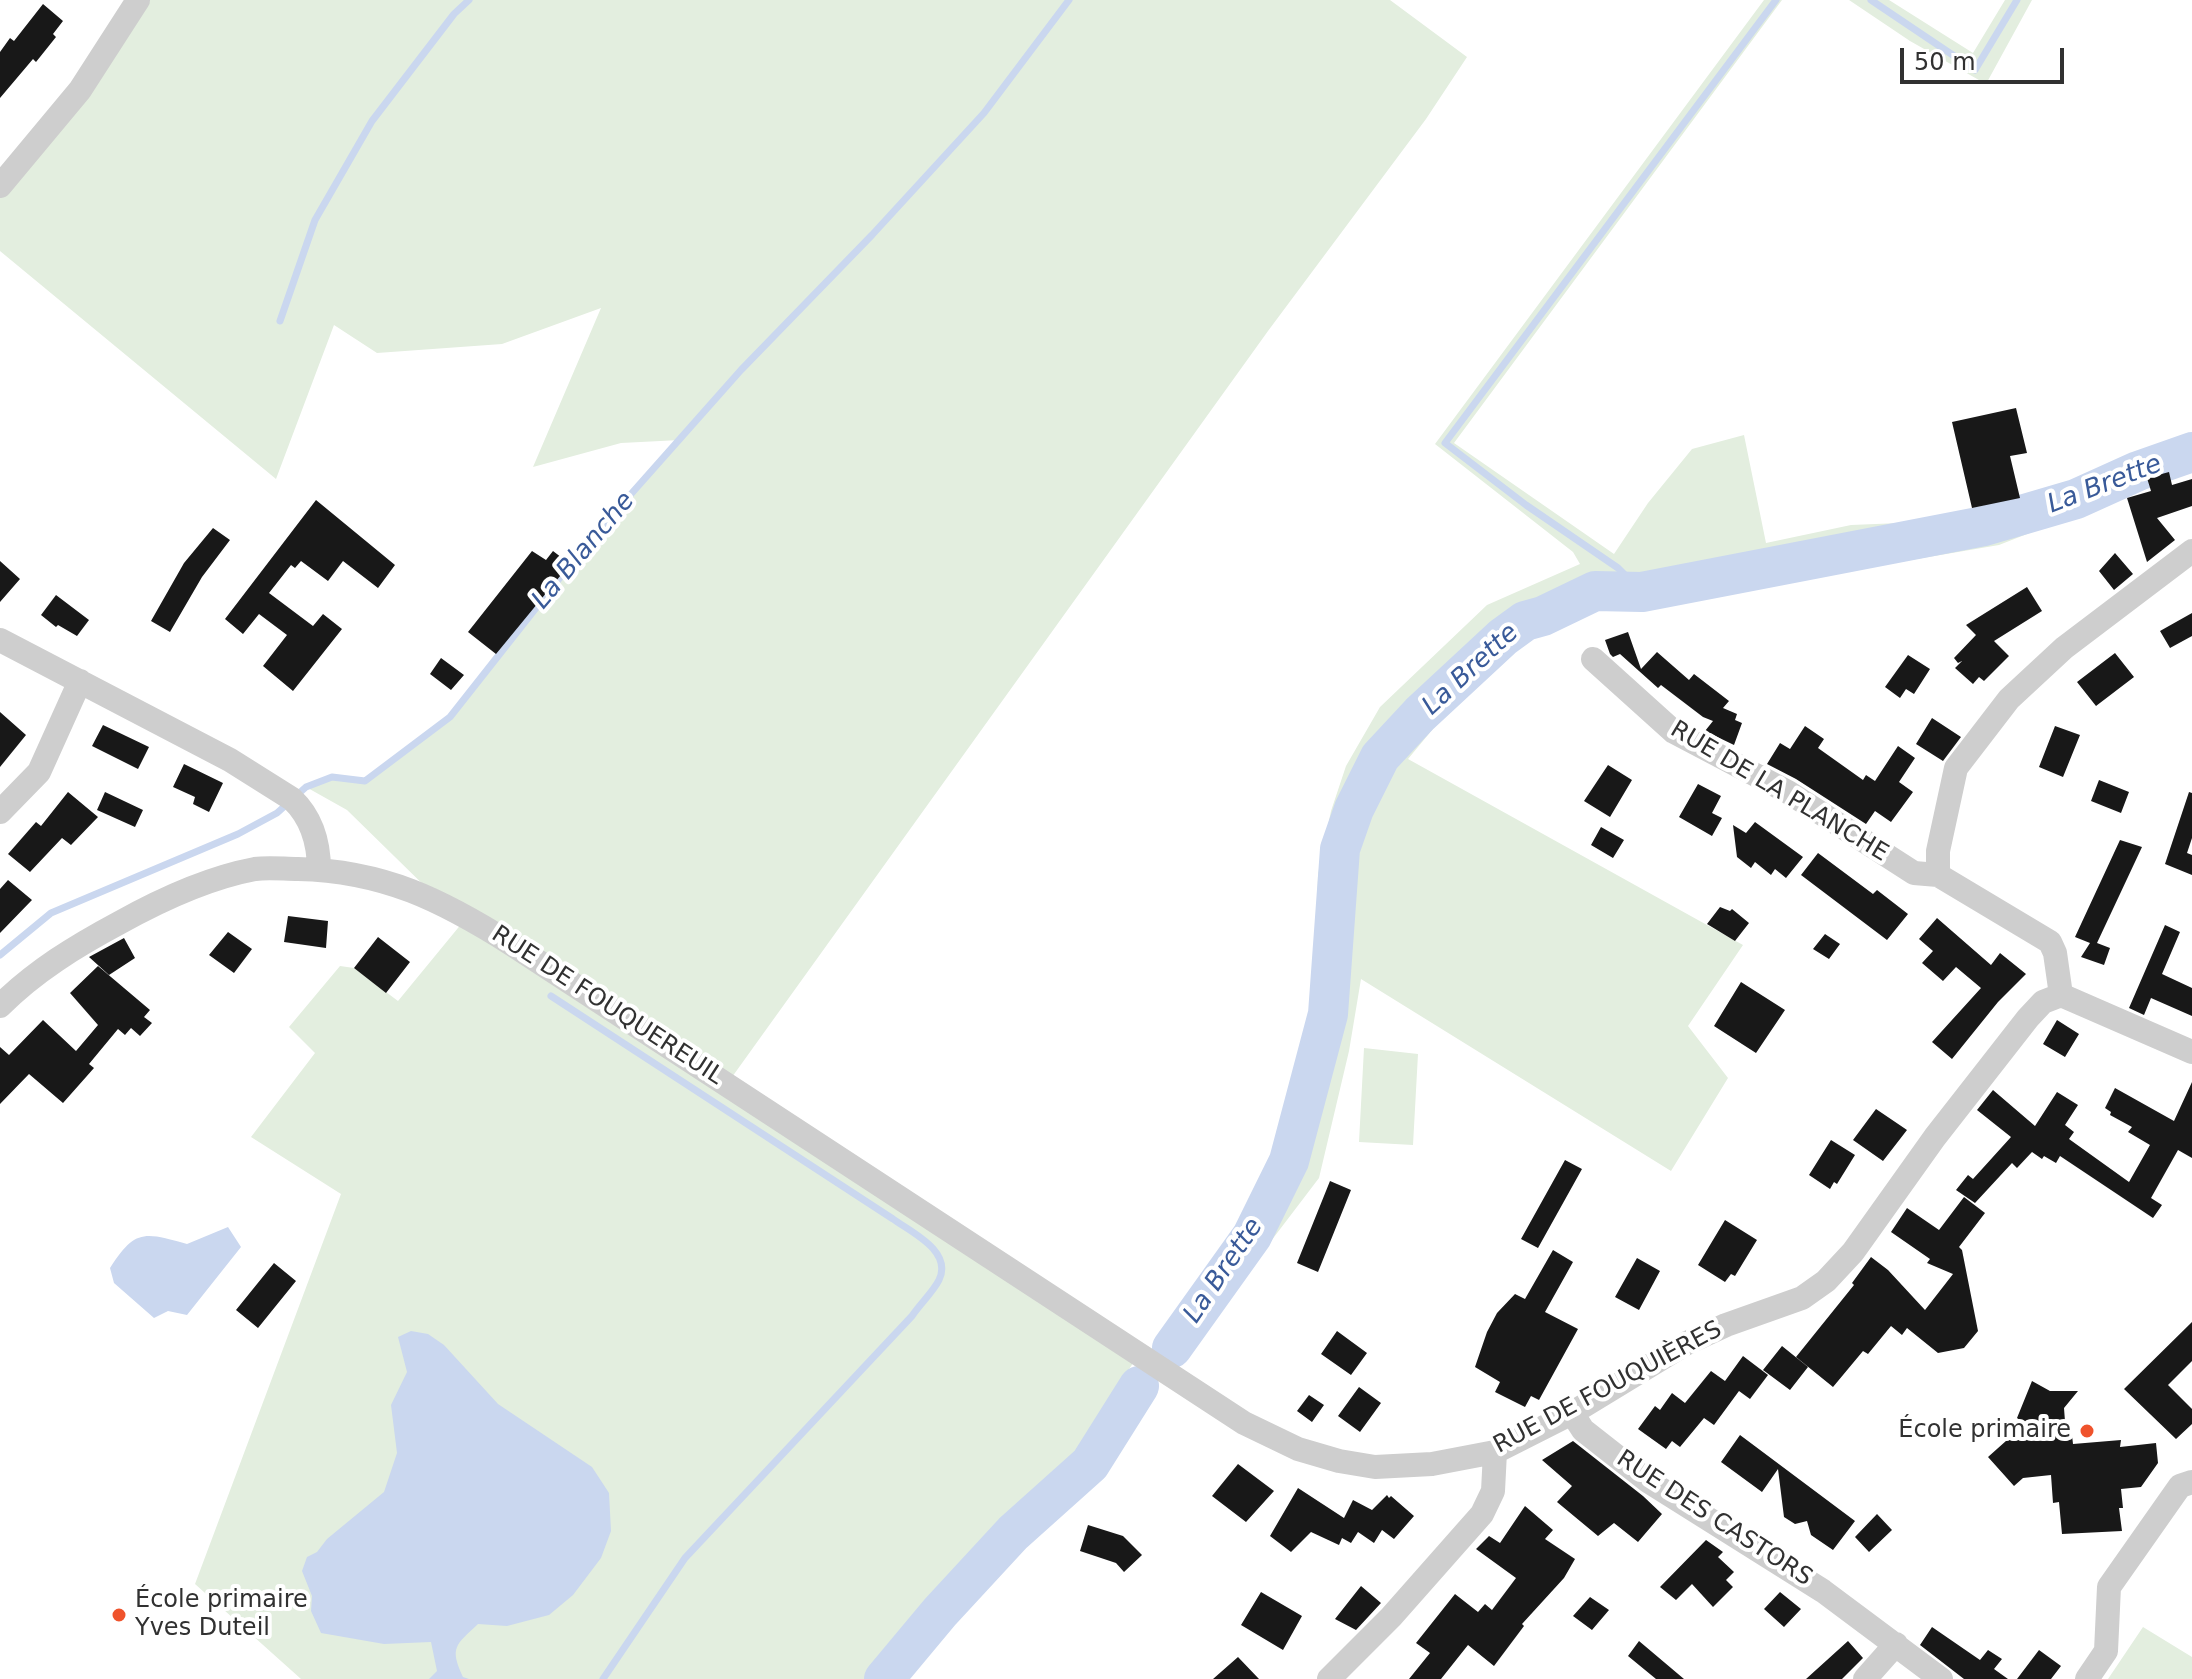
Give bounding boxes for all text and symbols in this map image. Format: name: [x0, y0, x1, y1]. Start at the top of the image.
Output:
scale bar: [1904, 32, 2068, 82]
text: 50 m: [1914, 48, 1976, 76]
water label: La Brette: [2044, 449, 2166, 521]
water label: La Blanche: [526, 486, 642, 616]
water label: La Brette: [1417, 618, 1525, 722]
street label: RUE DE LA PLANCHE: [1665, 716, 1893, 868]
street label: RUE DE FOUQUEREUIL: [486, 920, 728, 1092]
water label: La Brette: [1178, 1213, 1270, 1329]
street label: RUE DE FOUQUIÈRES: [1489, 1316, 1727, 1460]
place label: École primaire: [1898, 1417, 2071, 1445]
marker: École primaire: [2078, 1422, 2096, 1440]
street label: RUE DES CASTORS: [1611, 1445, 1817, 1593]
place label: École primaire Yves Duteil: [135, 1587, 308, 1643]
marker: École primaire Yves Duteil: [110, 1606, 128, 1624]

